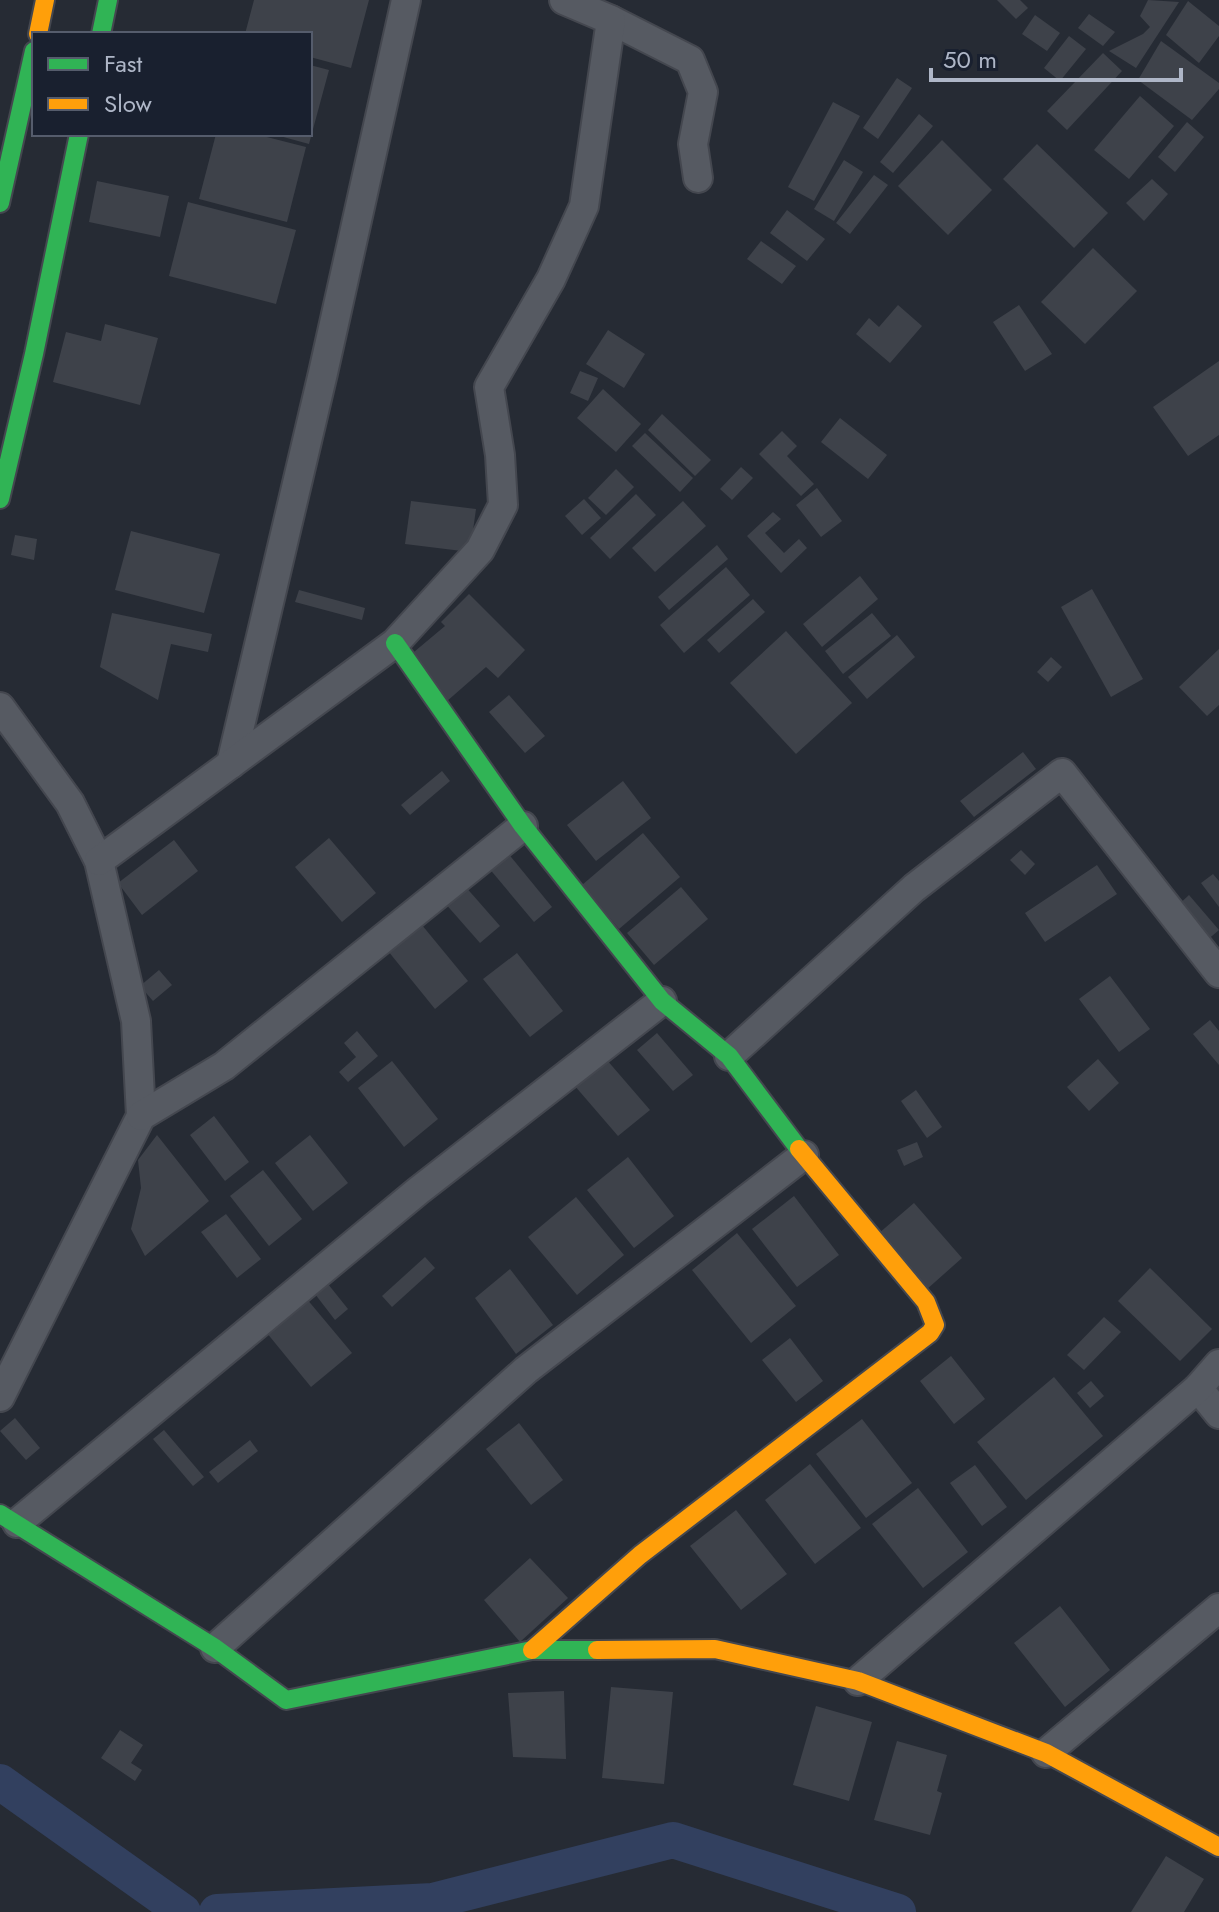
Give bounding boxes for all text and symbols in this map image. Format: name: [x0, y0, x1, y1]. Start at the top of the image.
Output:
legend: [32, 32, 312, 136]
scale bar: [931, 32, 1181, 82]
text: 50 m: [943, 42, 997, 77]
text: Fast: [104, 46, 142, 81]
text: Slow: [104, 86, 152, 121]

